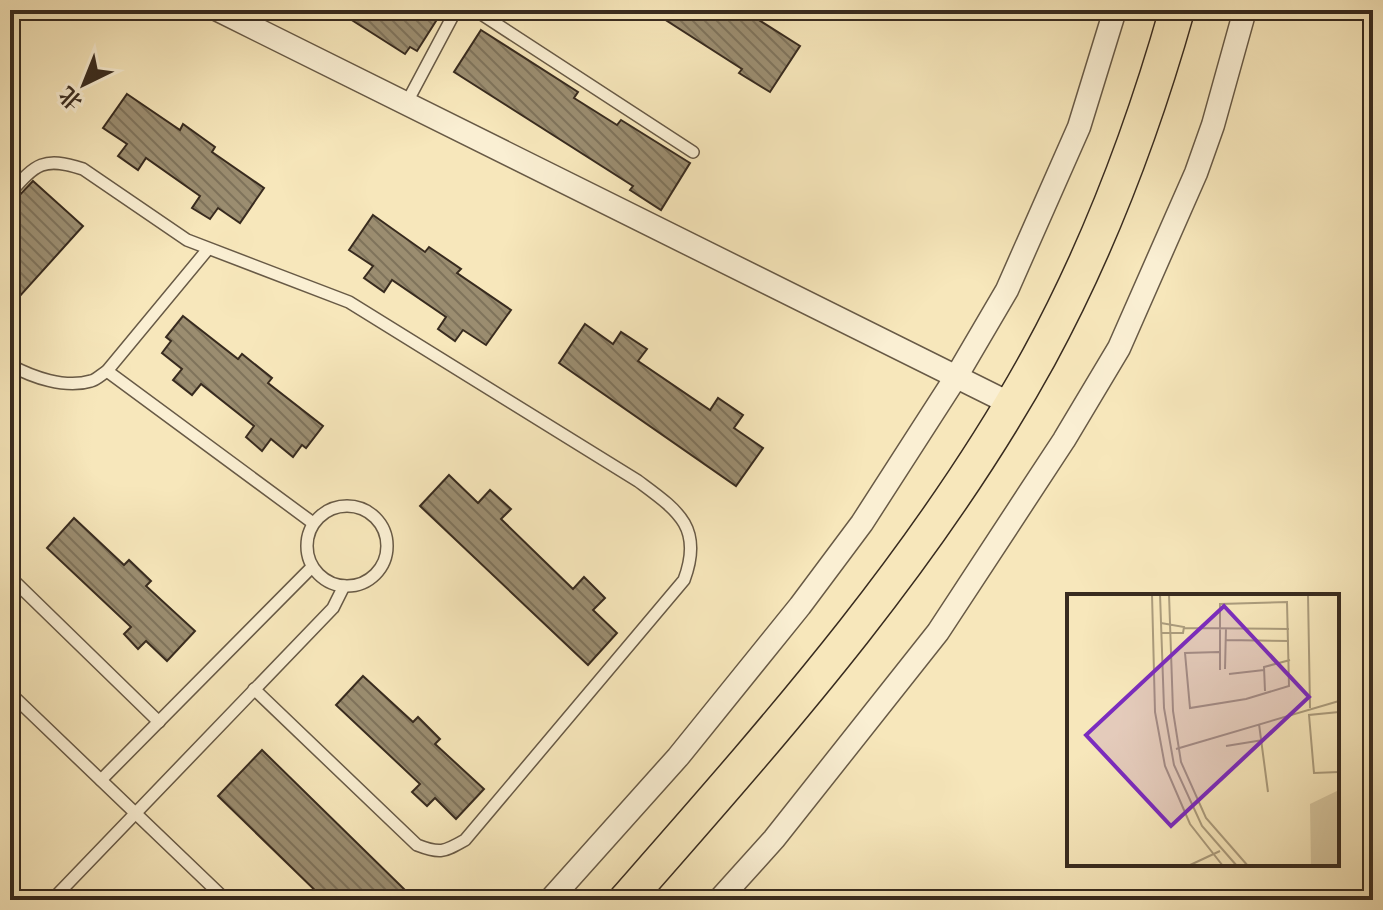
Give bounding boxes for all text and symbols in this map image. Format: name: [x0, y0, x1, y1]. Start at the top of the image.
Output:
north arrow: [44, 44, 124, 124]
text: 北: [55, 82, 87, 113]
inset map: [1067, 594, 1339, 866]

